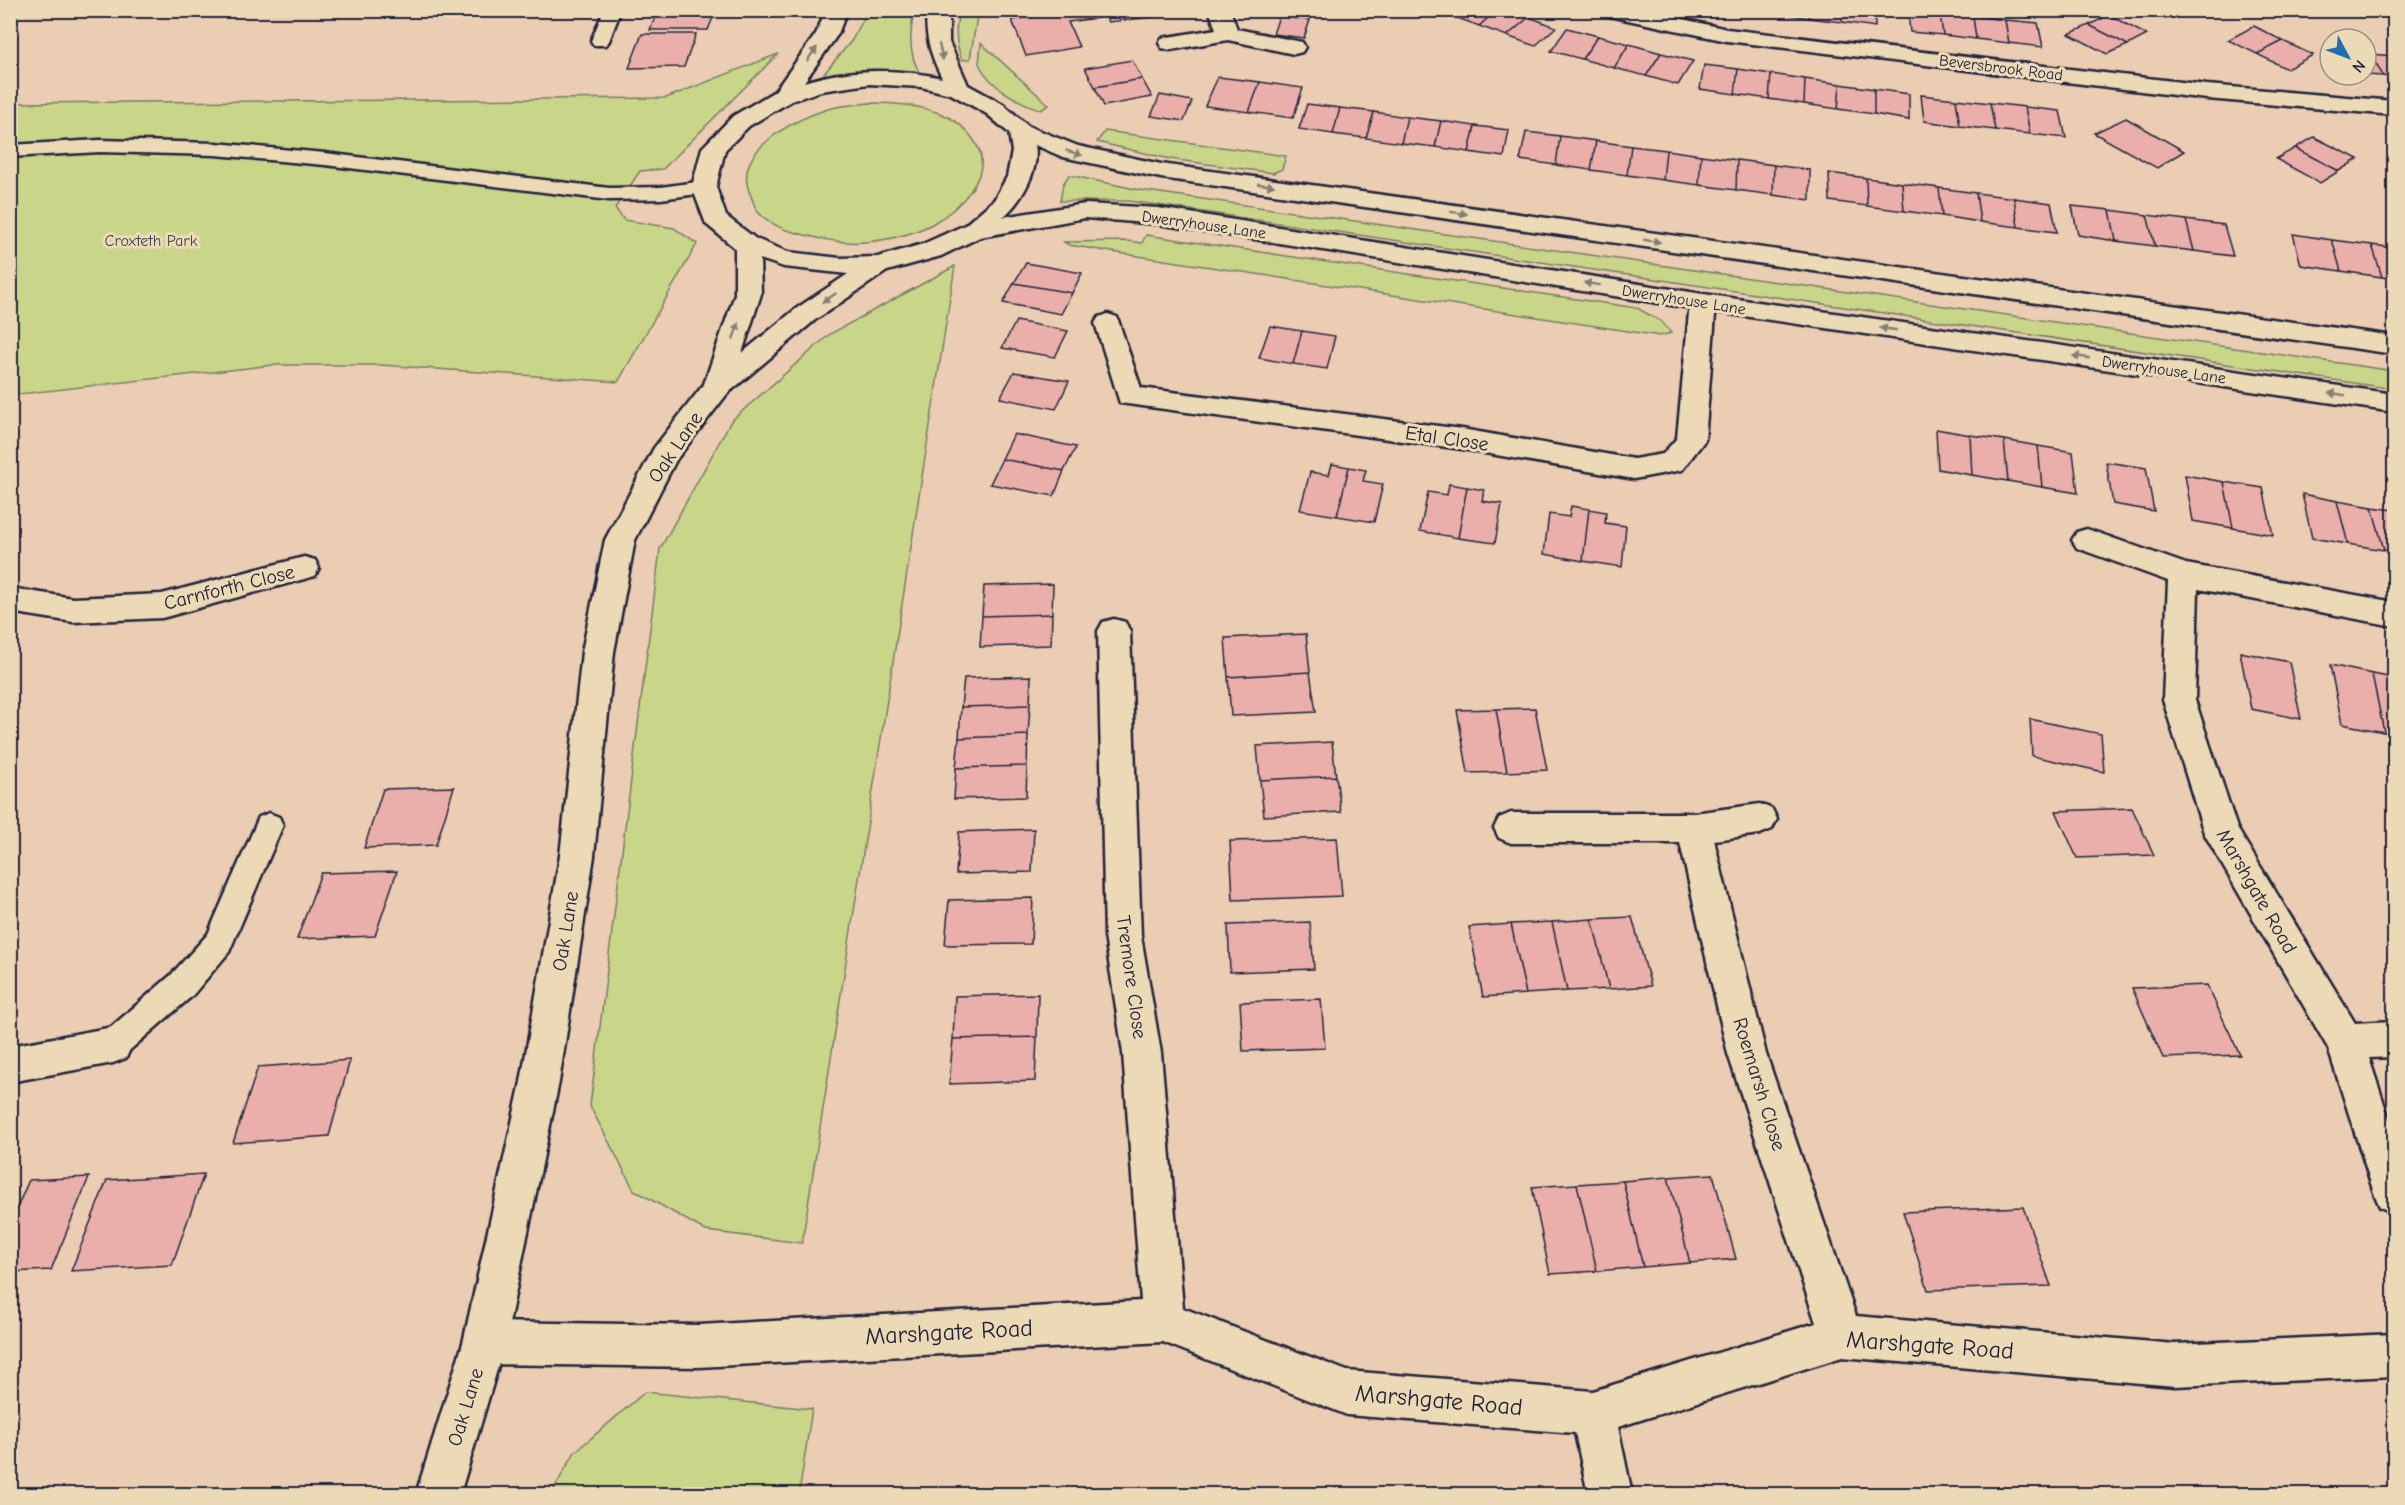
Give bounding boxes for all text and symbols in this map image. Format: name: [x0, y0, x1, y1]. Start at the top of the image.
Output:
north arrow: [2318, 27, 2378, 87]
one-way arrow: [937, 43, 947, 61]
one-way arrow: [806, 47, 818, 62]
street label: Beversbrook Road: [1938, 51, 2064, 85]
text: N: [2348, 56, 2369, 76]
one-way arrow: [1065, 148, 1083, 158]
one-way arrow: [1257, 181, 1276, 190]
street label: Dwerryhouse Lane: [1141, 207, 1267, 243]
one-way arrow: [1450, 209, 1469, 218]
park label: Croxteth Park: [105, 232, 198, 250]
one-way arrow: [1643, 236, 1662, 245]
one-way arrow: [1582, 280, 1601, 289]
street label: Dwerryhouse Lane: [1621, 281, 1747, 319]
one-way arrow: [822, 292, 838, 304]
one-way arrow: [731, 322, 741, 340]
one-way arrow: [1879, 325, 1898, 334]
street label: Dwerryhouse Lane: [2101, 352, 2227, 388]
one-way arrow: [2072, 353, 2091, 362]
one-way arrow: [2327, 390, 2346, 399]
street label: Oak Lane: [643, 407, 707, 487]
street label: Etal Close: [1404, 421, 1490, 456]
street label: Carnforth Close: [161, 560, 297, 615]
street label: Marshgate Road: [2212, 825, 2302, 958]
street label: Oak Lane: [548, 889, 583, 973]
street label: Tremore Close: [1111, 914, 1152, 1040]
street label: Roemarsh Close: [1728, 1015, 1791, 1154]
street label: Marshgate Road: [864, 1314, 1034, 1350]
street label: Marshgate Road: [1845, 1325, 2015, 1365]
street label: Oak Lane: [443, 1365, 488, 1449]
street label: Marshgate Road: [1354, 1379, 1524, 1421]

